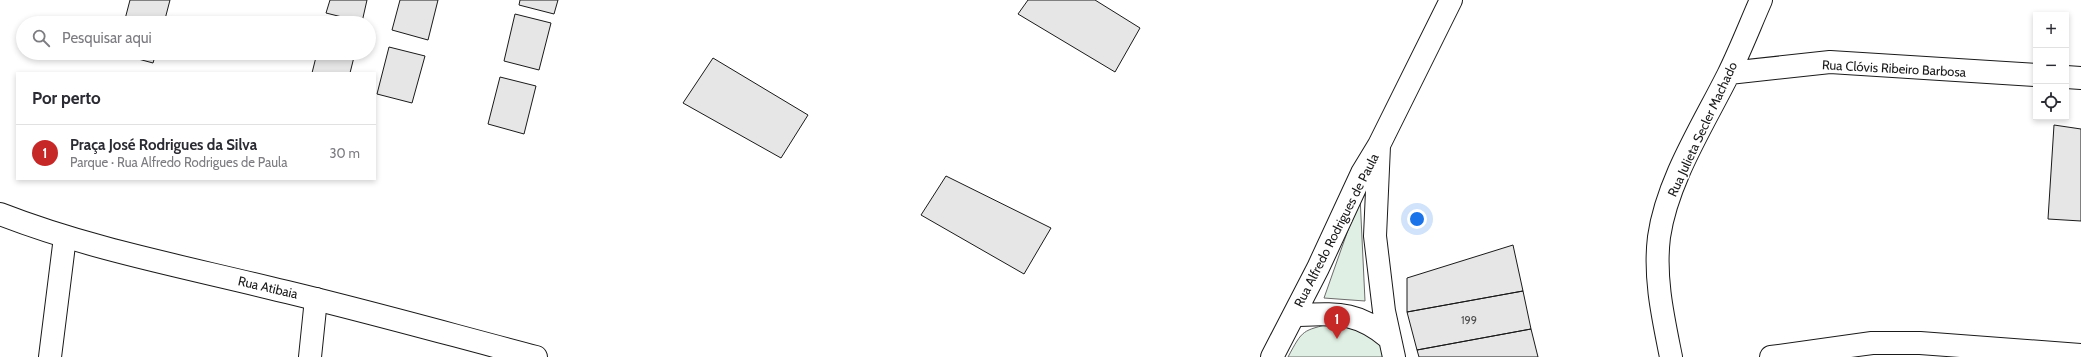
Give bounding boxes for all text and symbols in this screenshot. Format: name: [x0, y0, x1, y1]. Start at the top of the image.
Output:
map controls: [2033, 12, 2069, 120]
button: +: [2033, 12, 2069, 48]
search box: [16, 16, 376, 60]
icon: search: [30, 27, 52, 49]
text: Pesquisar aqui: [62, 29, 152, 47]
button: −: [2033, 48, 2069, 84]
street label: Rua Clóvis Ribeiro Barbosa: [1821, 56, 1967, 80]
street label: Rua Julieta Secler Machado: [1664, 59, 1740, 199]
button: locate: [2033, 84, 2069, 120]
text: Por perto: [32, 88, 101, 108]
text: Praça José Rodrigues da Silva: [70, 136, 257, 154]
text: 1: [43, 145, 47, 161]
text: 30 m: [330, 145, 360, 161]
street label: Rua Alfredo Rodrigues de Paula: [1290, 150, 1382, 310]
text: Parque · Rua Alfredo Rodrigues de Paula: [70, 154, 287, 170]
your location: [1407, 209, 1427, 229]
street label: Rua Atibaia: [237, 272, 300, 302]
pin: 1: [1324, 306, 1350, 339]
house number: 199: [1461, 313, 1477, 327]

